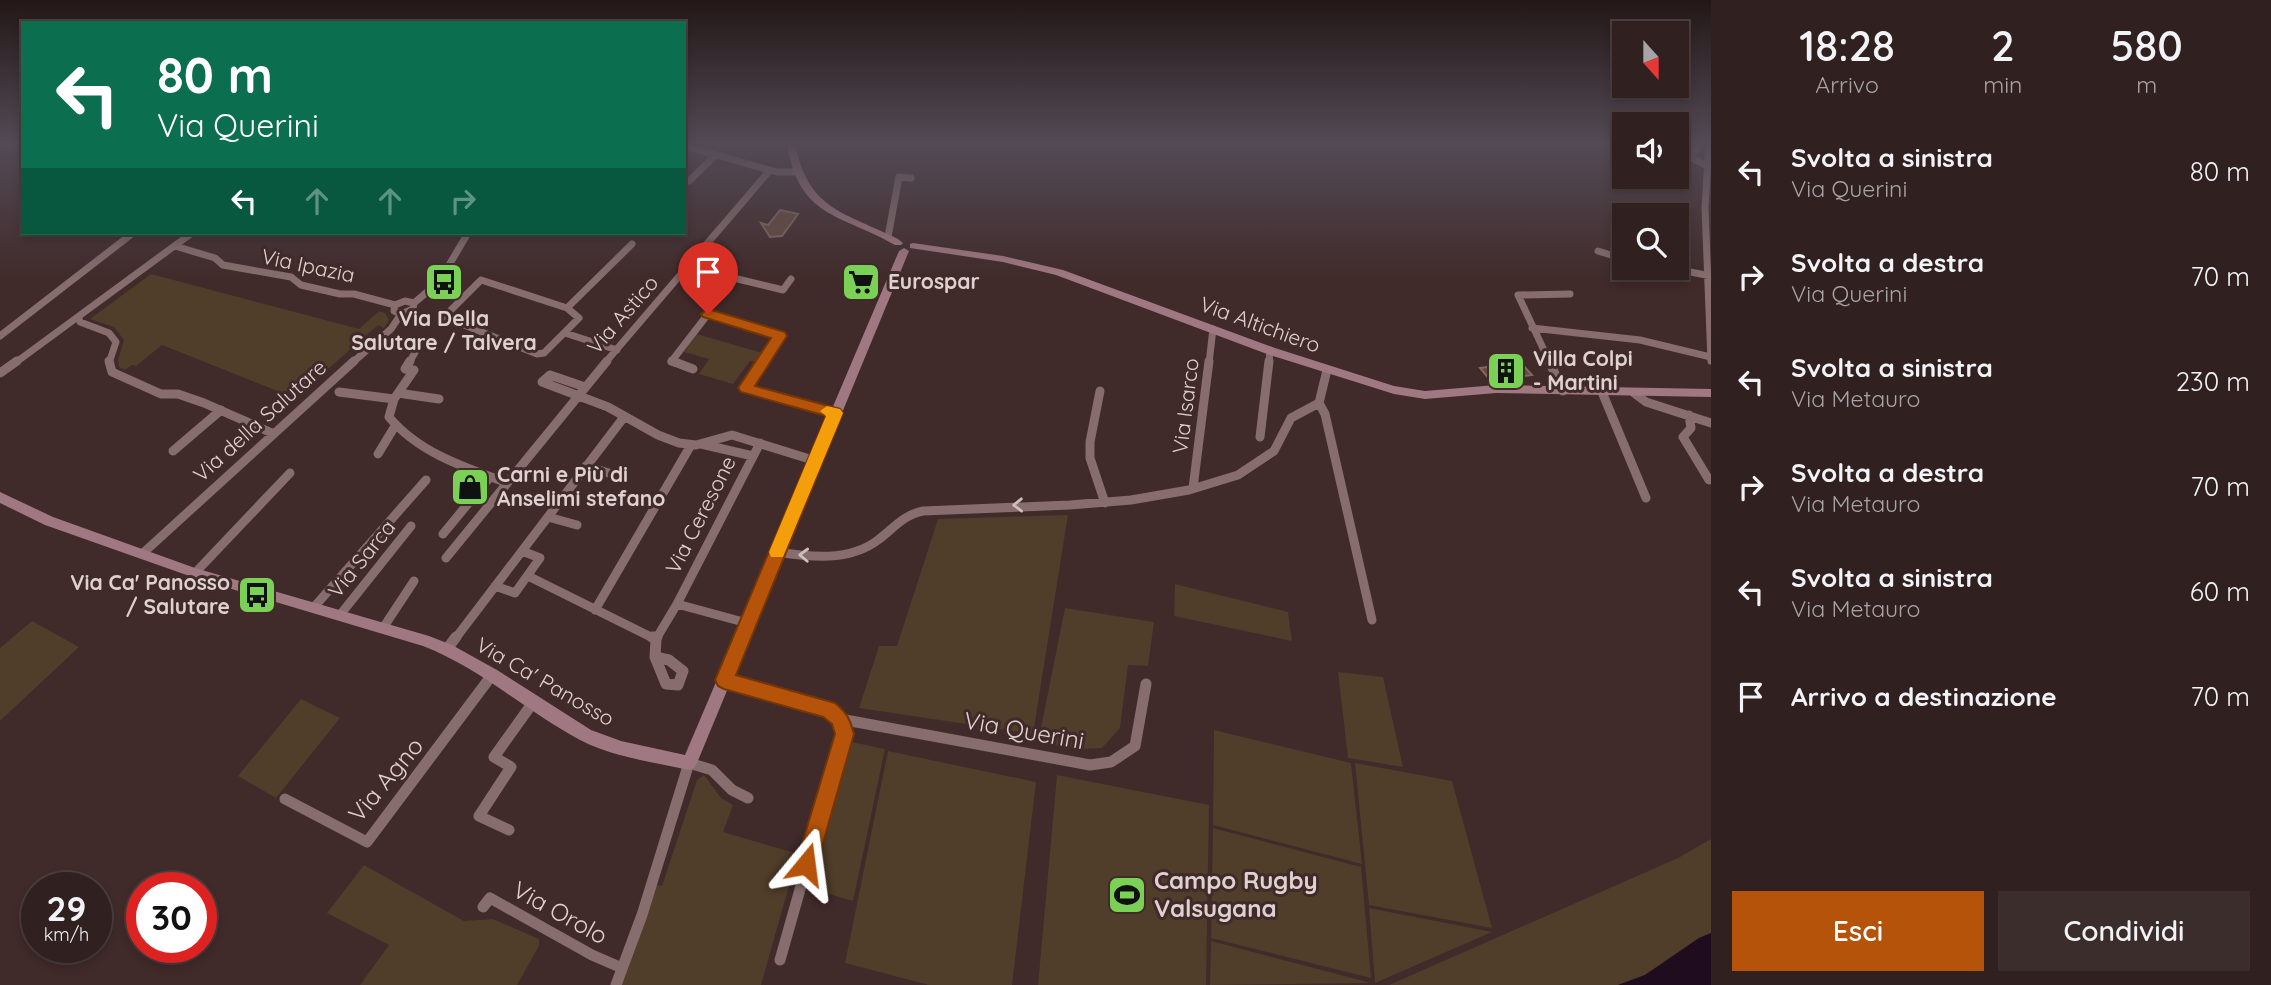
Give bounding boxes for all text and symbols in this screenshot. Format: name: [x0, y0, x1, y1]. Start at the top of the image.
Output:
text: 18:28: [1799, 19, 1895, 72]
text: 2: [1991, 19, 2015, 72]
text: 580: [2111, 19, 2183, 72]
north arrow: [1612, 21, 1689, 98]
map controls: [1612, 21, 1689, 280]
text: 80 m: [157, 44, 273, 105]
icon: left: [42, 49, 133, 140]
text: Arrivo: [1815, 70, 1879, 99]
text: min: [1983, 70, 2022, 99]
text: m: [2136, 70, 2157, 99]
text: Via Querini: [157, 105, 319, 145]
button: sound: [1612, 112, 1689, 189]
text: Svolta a sinistra: [1791, 141, 1993, 174]
icon: left: [1732, 153, 1770, 191]
text: 80 m: [2190, 155, 2250, 188]
text: Via Querini: [1791, 174, 1907, 203]
icon: left: [225, 182, 263, 220]
icon: ahead: [298, 182, 336, 220]
icon: ahead: [371, 182, 409, 220]
icon: right: [444, 182, 482, 220]
button: search: [1612, 203, 1689, 280]
street label: Via Ipazia: [259, 242, 357, 288]
pin: [678, 242, 738, 314]
text: Svolta a destra: [1791, 246, 1984, 279]
icon: arrive: [689, 253, 727, 291]
icon: right: [1732, 258, 1770, 296]
text: 70 m: [2190, 260, 2250, 293]
bus stop icon: Via Della Salutare / Talvera: [423, 261, 465, 303]
supermarket icon: Eurospar: [840, 261, 882, 303]
place label: Eurospar: [888, 268, 980, 294]
street label: Via Astico: [581, 270, 663, 359]
text: Via Querini: [1791, 279, 1907, 308]
street label: Via Altichiero: [1197, 290, 1324, 358]
place label: Via Della Salutare / Talvera: [351, 305, 537, 355]
place label: Villa Colpi - Martini: [1533, 345, 1633, 395]
building icon: Villa Colpi - Martini: [1485, 350, 1527, 392]
text: Svolta a sinistra: [1791, 351, 1993, 384]
street label: Via della Salutare: [187, 354, 331, 487]
street label: Via Isarco: [1166, 357, 1204, 455]
icon: left: [1732, 363, 1770, 401]
text: 230 m: [2176, 365, 2250, 398]
text: Via Metauro: [1791, 384, 1920, 413]
street label: Via Ceresone: [659, 451, 741, 578]
text: Svolta a destra: [1791, 456, 1984, 489]
place label: Carni e Più di Anselimi stefano: [497, 461, 665, 511]
shop icon: Carni e Più di Anselimi stefano: [449, 466, 491, 508]
icon: right: [1732, 468, 1770, 506]
text: 70 m: [2190, 470, 2250, 503]
text: Via Metauro: [1791, 489, 1920, 518]
one-way arrow: [1013, 498, 1024, 513]
street label: Via Sarca: [322, 514, 400, 603]
one-way arrow: [799, 547, 809, 563]
text: Svolta a sinistra: [1791, 561, 1993, 594]
place label: Via Ca' Panosso / Salutare: [70, 569, 230, 619]
icon: left: [1732, 573, 1770, 611]
bus stop icon: Via Ca' Panosso / Salutare: [236, 574, 278, 616]
text: 60 m: [2190, 575, 2250, 608]
text: Via Metauro: [1791, 594, 1920, 623]
street label: Via Ca' Panosso: [472, 631, 619, 731]
icon: arrive: [1732, 678, 1770, 716]
text: Arrivo a destinazione: [1791, 680, 2057, 713]
text: 70 m: [2190, 680, 2250, 713]
street label: Via Querini: [962, 705, 1087, 755]
street label: Via Agno: [341, 731, 429, 828]
position arrow: [769, 827, 843, 901]
place label: Campo Rugby Valsugana: [1154, 865, 1318, 923]
speed limit sign: 30: [126, 872, 217, 963]
street label: Via Orolo: [508, 874, 613, 950]
sports icon: Campo Rugby Valsugana: [1106, 874, 1148, 916]
text: 29: [47, 886, 86, 930]
button: Esci: [1732, 891, 1984, 971]
button: Condividi: [1998, 891, 2250, 971]
text: km/h: [44, 923, 89, 946]

